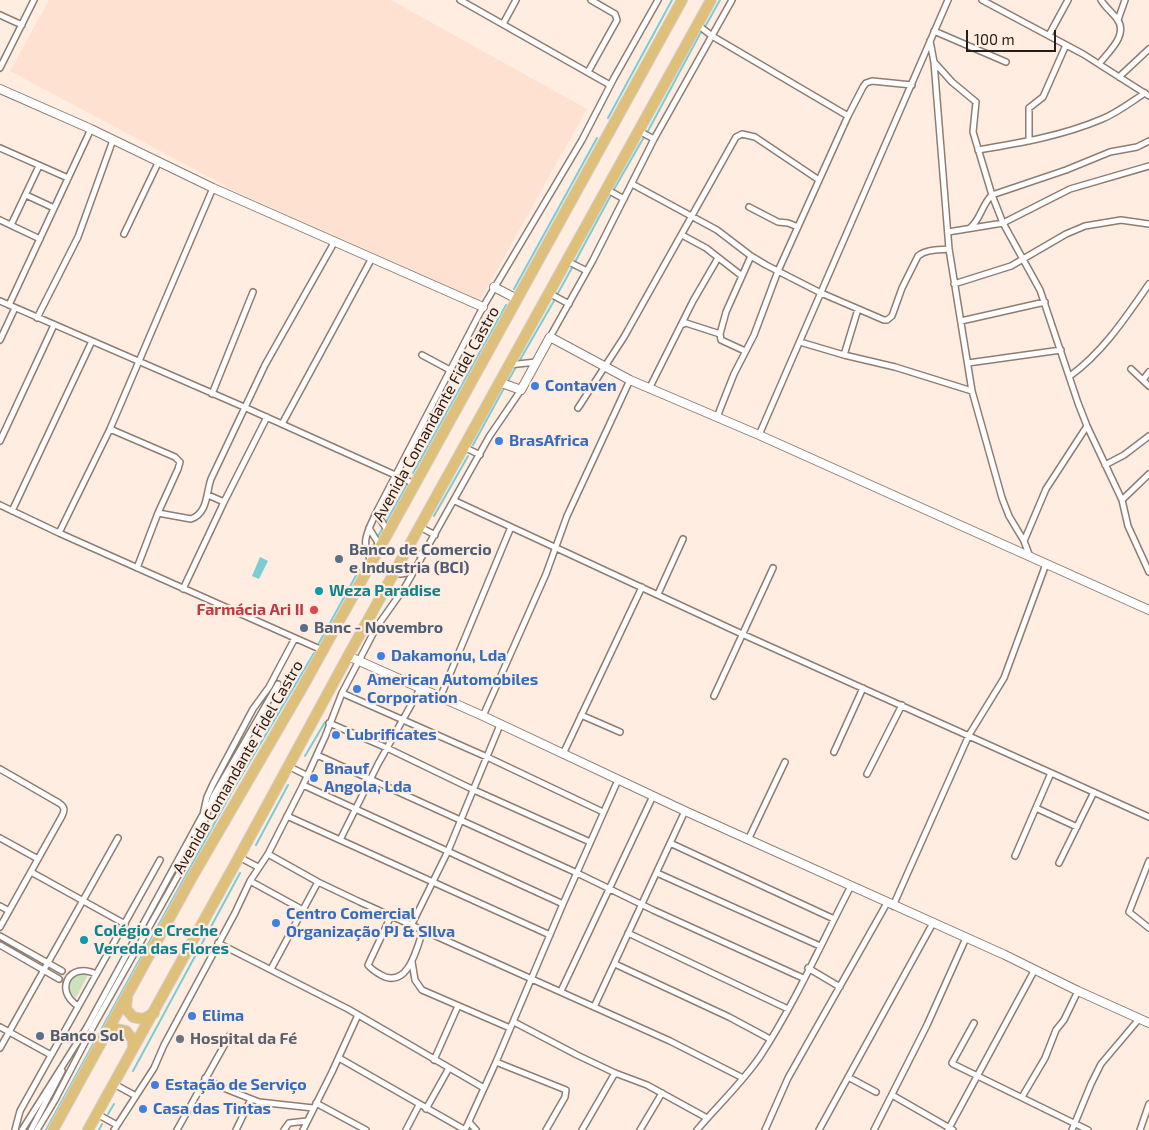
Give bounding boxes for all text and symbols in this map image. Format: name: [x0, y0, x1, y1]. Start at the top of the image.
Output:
scale bar: [969, 20, 1059, 52]
text: 100 m: [974, 30, 1015, 48]
street label: Avenida Comandante Fidel Castro: [369, 303, 503, 525]
place label: Contaven: [545, 376, 617, 396]
marker: Contaven: [529, 380, 541, 392]
place label: BrasAfrica: [509, 431, 589, 451]
marker: BrasAfrica: [493, 435, 505, 447]
place label: Banco de Comercio e Industria (BCI): [349, 540, 492, 578]
marker: Banco de Comercio e Industria (BCI): [333, 553, 345, 565]
place label: Weza Paradise: [329, 581, 441, 601]
marker: Weza Paradise: [313, 585, 325, 597]
place label: Farmácia Ari II: [197, 600, 304, 620]
marker: Farmácia Ari II: [308, 604, 320, 616]
place label: Banc - Novembro: [314, 618, 443, 638]
marker: Banc - Novembro: [298, 622, 310, 634]
place label: Dakamonu, Lda: [391, 646, 506, 666]
marker: Dakamonu, Lda: [375, 650, 387, 662]
street label: Avenida Comandante Fidel Castro: [169, 657, 307, 877]
place label: American Automobiles Corporation: [367, 670, 538, 708]
marker: American Automobiles Corporation: [351, 683, 363, 695]
place label: Lubrificates: [346, 725, 437, 745]
marker: Lubrificates: [330, 729, 342, 741]
place label: Bnauf Angola, Lda: [324, 759, 412, 797]
marker: Bnauf Angola, Lda: [308, 772, 320, 784]
place label: Centro Comercial Organização PJ & SIlva: [286, 904, 455, 942]
marker: Centro Comercial Organização PJ & SIlva: [270, 917, 282, 929]
place label: Colégio e Creche Vereda das Flores: [94, 921, 229, 959]
marker: Colégio e Creche Vereda das Flores: [78, 934, 90, 946]
place label: Elima: [202, 1006, 244, 1026]
marker: Elima: [186, 1010, 198, 1022]
place label: Banco Sol: [50, 1026, 124, 1046]
place label: Hospital da Fé: [190, 1029, 297, 1049]
marker: Banco Sol: [34, 1030, 46, 1042]
marker: Hospital da Fé: [174, 1033, 186, 1045]
place label: Estação de Serviço: [165, 1075, 307, 1095]
marker: Estação de Serviço: [149, 1079, 161, 1091]
place label: Casa das Tintas: [153, 1099, 271, 1119]
marker: Casa das Tintas: [137, 1103, 149, 1115]

